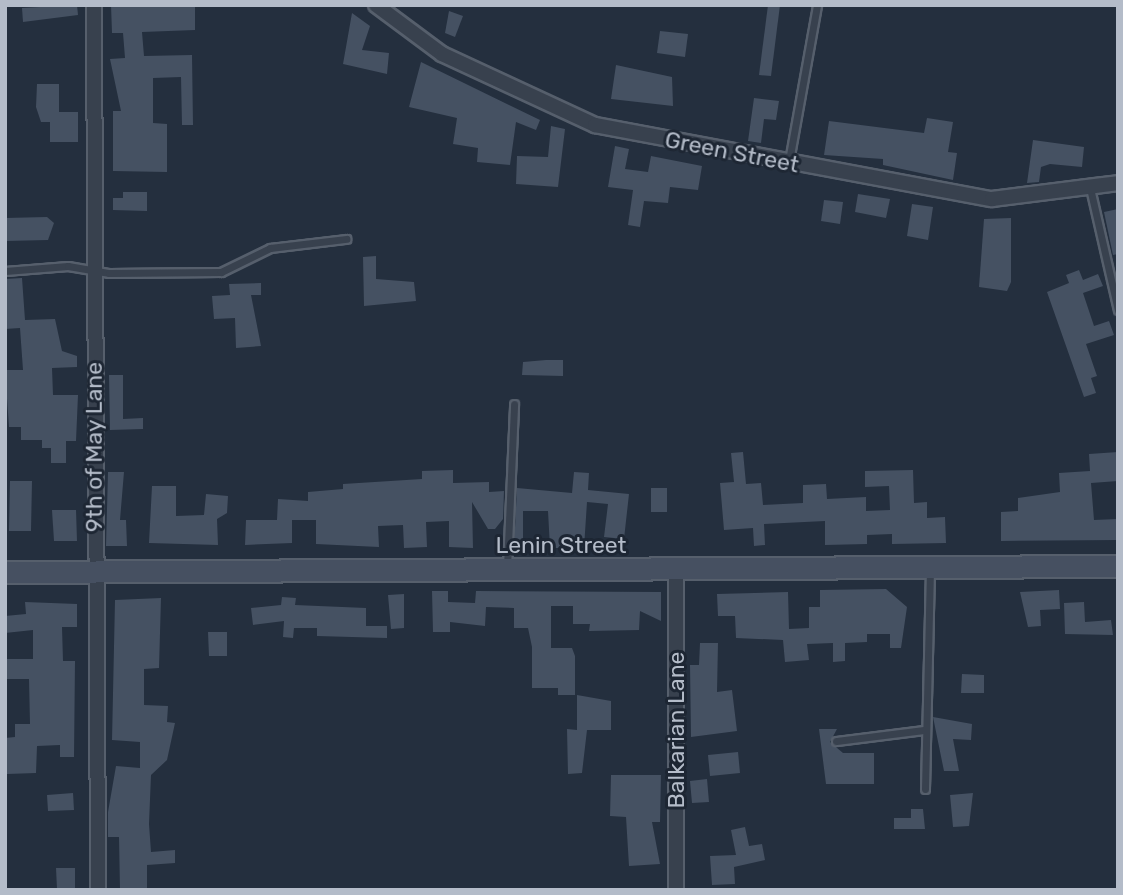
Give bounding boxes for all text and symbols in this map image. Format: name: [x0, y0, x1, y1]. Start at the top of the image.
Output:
street label: Green Street: [663, 125, 801, 179]
street label: 9th of May Lane: [80, 361, 108, 533]
street label: Lenin Street: [495, 531, 627, 559]
street label: Balkarian Lane: [662, 651, 690, 809]

